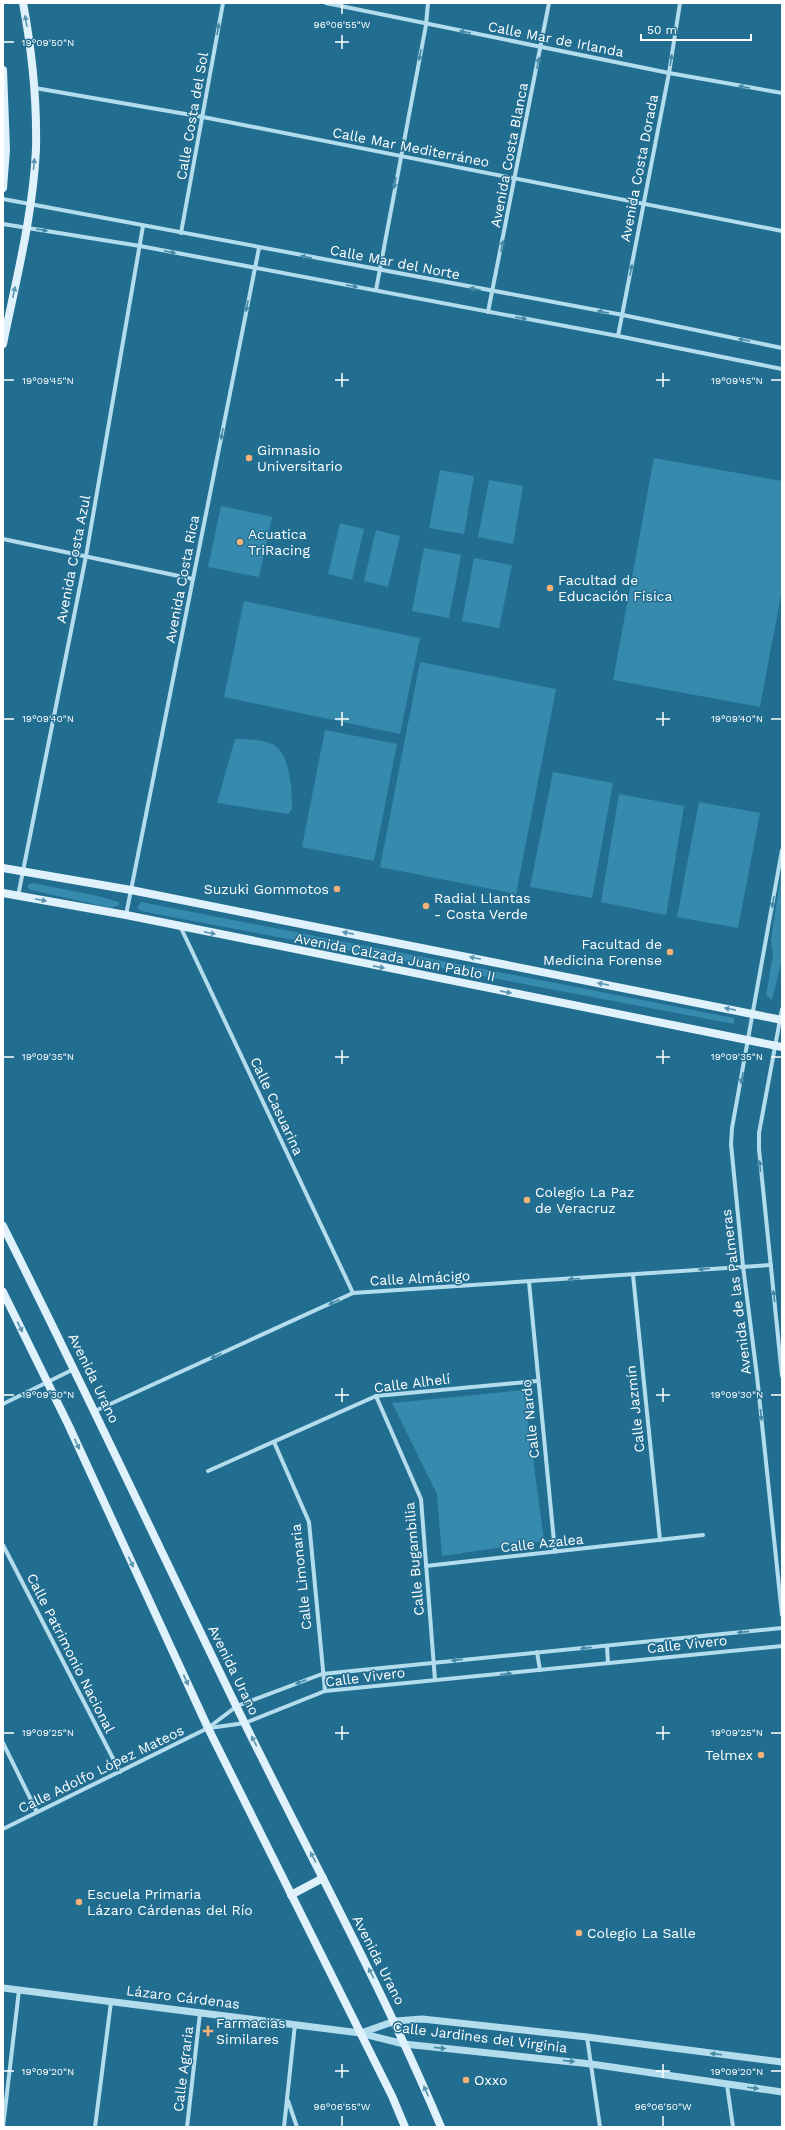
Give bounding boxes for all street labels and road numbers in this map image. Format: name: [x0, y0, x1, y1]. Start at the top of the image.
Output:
street label: Calle Mar de Irlanda: [487, 18, 625, 60]
street label: Calle Costa del Sol: [173, 50, 211, 181]
street label: Avenida Costa Blanca: [487, 81, 531, 229]
street label: Avenida Costa Dorada: [617, 93, 661, 243]
street label: Calle Mar Mediterráneo: [331, 124, 491, 170]
street label: Calle Mar del Norte: [329, 242, 461, 282]
street label: Avenida Costa Azul: [53, 493, 93, 625]
street label: Avenida Costa Rica: [162, 514, 202, 644]
street label: Avenida Calzada Juan Pablo II: [293, 930, 497, 984]
street label: Calle Casuarina: [247, 1054, 307, 1158]
street label: Avenida de las Palmeras: [718, 1208, 754, 1376]
street label: Calle Almácigo: [369, 1267, 471, 1289]
street label: Avenida Urano: [65, 1330, 123, 1426]
street label: Calle Jazmín: [622, 1365, 648, 1453]
street label: Calle Alhelí: [373, 1370, 451, 1396]
street label: Calle Nardo: [518, 1379, 542, 1459]
street label: Calle Bugambilia: [401, 1502, 427, 1616]
street label: Calle Limonaria: [287, 1523, 315, 1631]
street label: Calle Azalea: [500, 1531, 584, 1555]
street label: Calle Patrimonio Nacional: [24, 1571, 119, 1736]
street label: Avenida Urano: [205, 1622, 263, 1718]
street label: Calle Vivero: [646, 1632, 728, 1656]
street label: Calle Vivero: [324, 1664, 406, 1690]
street label: Calle Adolfo López Mateos: [16, 1722, 186, 1816]
street label: Avenida Urano: [350, 1913, 408, 2007]
street label: Lázaro Cárdenas: [125, 1982, 241, 2012]
street label: Calle Jardines del Virginia: [392, 2018, 568, 2056]
street label: Calle Agraria: [170, 2025, 196, 2113]

